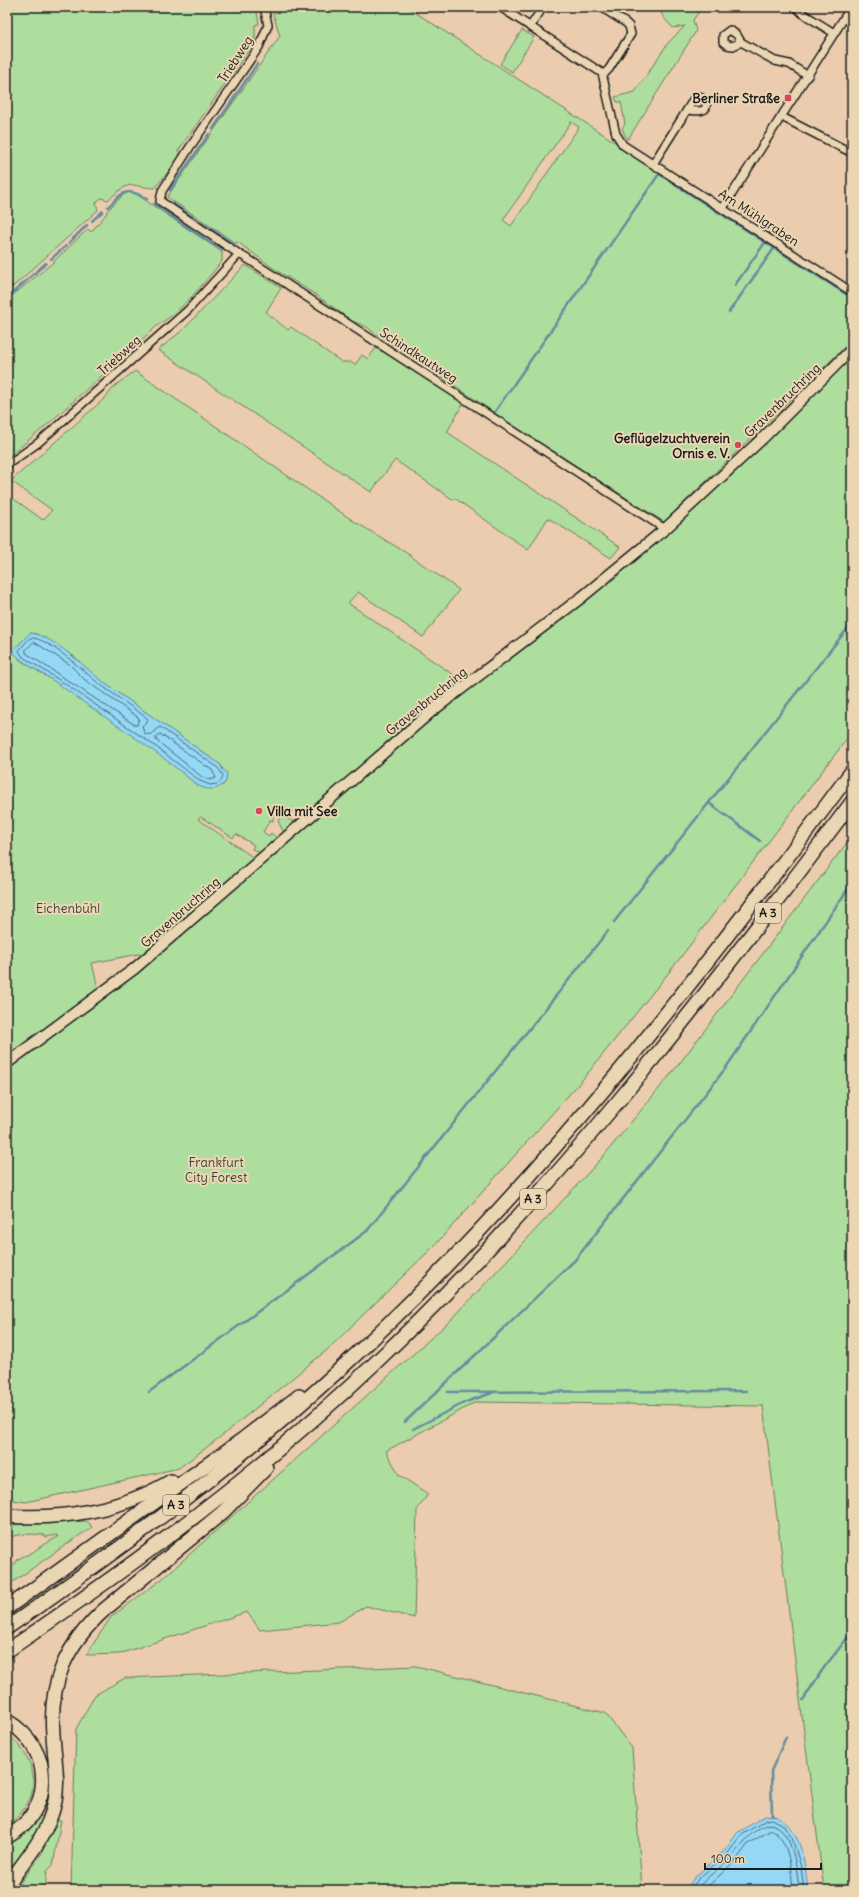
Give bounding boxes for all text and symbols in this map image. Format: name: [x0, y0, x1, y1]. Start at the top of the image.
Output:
street label: Triebweg: [214, 33, 257, 86]
place label: Berliner Straße: [692, 90, 780, 107]
marker: Berliner Straße: [783, 93, 793, 103]
street label: Am Mühlgraben: [715, 185, 803, 250]
street label: Schindkautweg: [376, 324, 461, 387]
street label: Triebweg: [94, 331, 145, 379]
street label: Gravenbruchring: [740, 360, 824, 441]
place label: Geflügelzuchtverein Ornis e. V.: [614, 430, 730, 462]
marker: Geflügelzuchtverein Ornis e. V.: [733, 440, 743, 450]
street label: Gravenbruchring: [382, 663, 470, 739]
place label: Villa mit See: [267, 803, 337, 820]
marker: Villa mit See: [254, 806, 264, 816]
street label: Gravenbruchring: [137, 873, 224, 952]
park label: Eichenbühl: [36, 900, 100, 917]
road number: A 3: [755, 903, 781, 923]
park label: Frankfurt City Forest: [185, 1154, 248, 1186]
road number: A 3: [520, 1189, 546, 1209]
road number: A 3: [163, 1495, 189, 1515]
scale bar: [705, 1845, 821, 1871]
text: 100 m: [711, 1851, 745, 1866]

